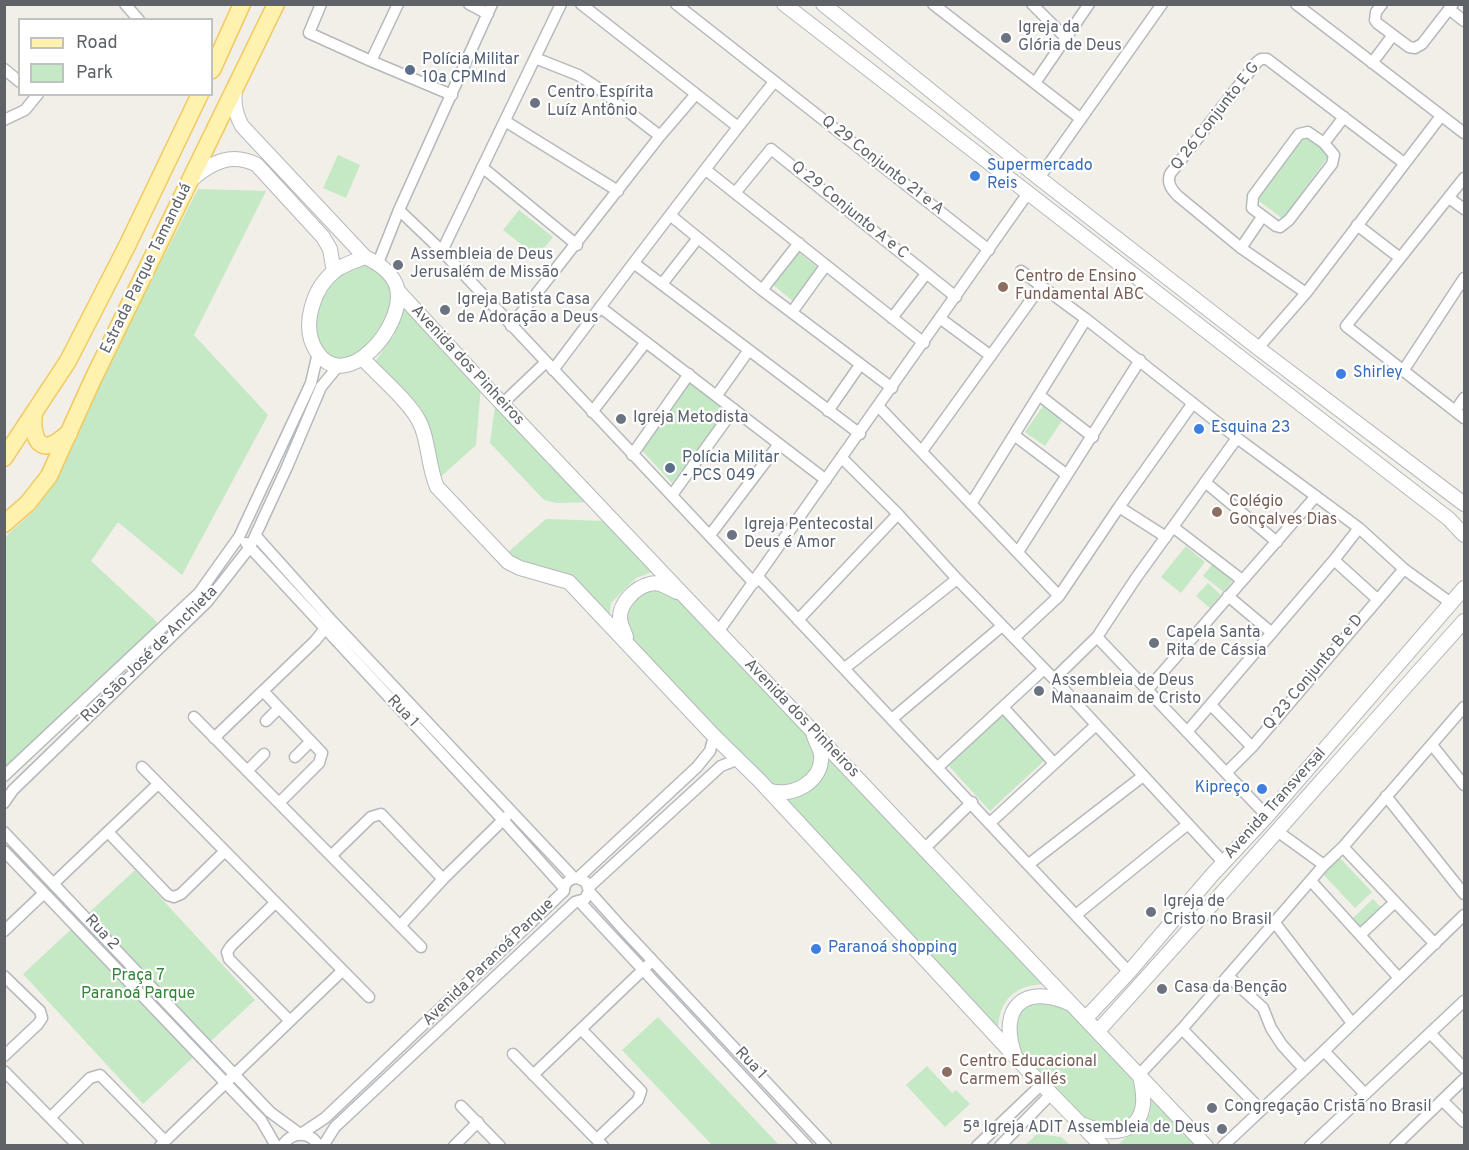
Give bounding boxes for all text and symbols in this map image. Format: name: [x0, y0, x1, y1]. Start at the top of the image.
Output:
legend: [18, 18, 213, 96]
place label: Igreja da Glória de Deus: [1018, 19, 1122, 57]
marker: Igreja da Glória de Deus: [999, 31, 1013, 45]
text: Road: [76, 32, 118, 55]
place label: Polícia Militar 10a CPMInd: [422, 51, 519, 89]
street label: Q 26 Conjunto E G: [1168, 59, 1264, 175]
text: Park: [76, 62, 113, 85]
marker: Polícia Militar 10a CPMInd: [403, 63, 417, 77]
place label: Centro Espírita Luíz Antônio: [547, 84, 653, 122]
marker: Centro Espírita Luíz Antônio: [528, 96, 542, 110]
street label: Q 29 Conjunto 21 e A: [817, 112, 947, 220]
place label: Supermercado Reis: [987, 157, 1093, 195]
street label: Q 29 Conjunto A e C: [787, 158, 911, 264]
marker: Supermercado Reis: [968, 169, 982, 183]
street label: Estrada Parque Tamanduá: [97, 181, 197, 357]
place label: Assembleia de Deus Jerusalém de Missão: [410, 246, 559, 284]
marker: Assembleia de Deus Jerusalém de Missão: [391, 258, 405, 272]
place label: Centro de Ensino Fundamental ABC: [1015, 268, 1144, 306]
marker: Centro de Ensino Fundamental ABC: [996, 280, 1010, 294]
place label: Igreja Batista Casa de Adoração a Deus: [457, 291, 598, 329]
street label: Avenida dos Pinheiros: [406, 302, 528, 430]
marker: Igreja Batista Casa de Adoração a Deus: [438, 303, 452, 317]
place label: Shirley: [1353, 364, 1403, 384]
marker: Shirley: [1334, 367, 1348, 381]
place label: Igreja Metodista: [633, 409, 748, 429]
marker: Igreja Metodista: [614, 412, 628, 426]
place label: Esquina 23: [1211, 419, 1290, 439]
marker: Esquina 23: [1192, 422, 1206, 436]
place label: Polícia Militar - PCS 049: [682, 449, 779, 487]
marker: Polícia Militar - PCS 049: [663, 461, 677, 475]
place label: Colégio Gonçalves Dias: [1229, 493, 1337, 531]
marker: Colégio Gonçalves Dias: [1210, 505, 1224, 519]
place label: Igreja Pentecostal Deus é Amor: [744, 516, 874, 554]
marker: Igreja Pentecostal Deus é Amor: [725, 528, 739, 542]
street label: Rua São José de Anchieta: [78, 583, 222, 727]
street label: Q 23 Conjunto B e D: [1260, 611, 1368, 735]
place label: Capela Santa Rita de Cássia: [1166, 624, 1266, 662]
marker: Capela Santa Rita de Cássia: [1147, 636, 1161, 650]
street label: Avenida dos Pinheiros: [739, 656, 863, 782]
place label: Assembleia de Deus Manaanaim de Cristo: [1051, 672, 1201, 710]
marker: Assembleia de Deus Manaanaim de Cristo: [1032, 684, 1046, 698]
street label: Rua 1: [382, 692, 422, 732]
street label: Avenida Transversal: [1221, 745, 1331, 863]
place label: Kipreço: [1195, 779, 1250, 799]
marker: Kipreço: [1255, 782, 1269, 796]
place label: Igreja de Cristo no Brasil: [1163, 893, 1272, 931]
street label: Avenida Paranoá Parque: [419, 895, 559, 1031]
marker: Igreja de Cristo no Brasil: [1144, 905, 1158, 919]
street label: Rua 2: [80, 911, 122, 955]
place label: Paranoá shopping: [828, 939, 957, 959]
marker: Paranoá shopping: [809, 942, 823, 956]
park label: Praça 7 Paranoá Parque: [81, 967, 195, 1005]
place label: Casa da Benção: [1174, 979, 1287, 999]
marker: Casa da Benção: [1155, 982, 1169, 996]
street label: Rua 1: [730, 1044, 770, 1084]
place label: Centro Educacional Carmem Sallés: [959, 1053, 1097, 1091]
marker: Centro Educacional Carmem Sallés: [940, 1065, 954, 1079]
place label: Congregação Cristã no Brasil: [1224, 1098, 1432, 1118]
marker: Congregação Cristã no Brasil: [1205, 1101, 1219, 1115]
place label: 5ª Igreja ADIT Assembleia de Deus: [963, 1119, 1210, 1139]
marker: 5ª Igreja ADIT Assembleia de Deus: [1215, 1122, 1229, 1136]

